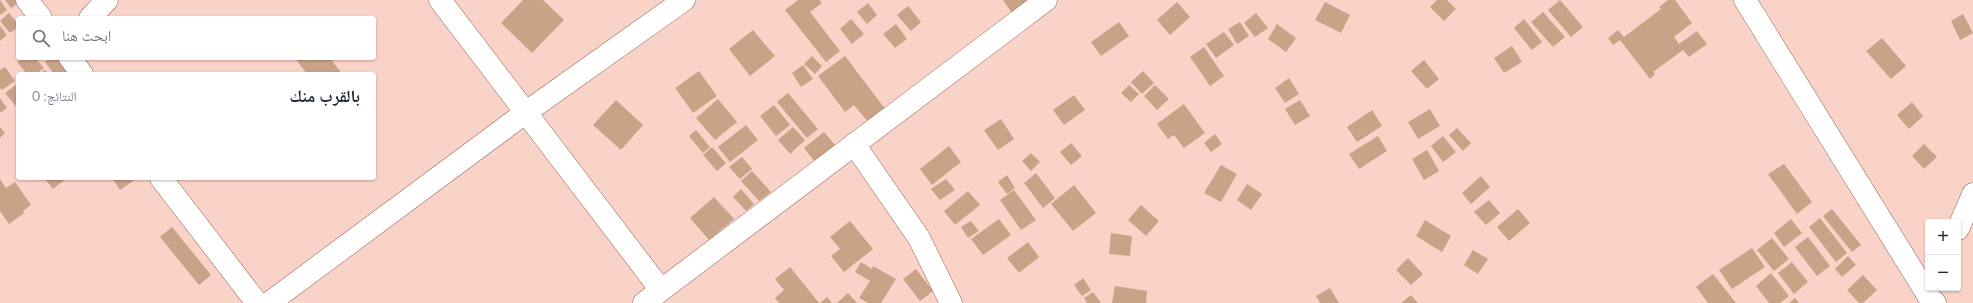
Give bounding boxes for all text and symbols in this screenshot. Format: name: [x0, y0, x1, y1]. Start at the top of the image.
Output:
search box: [16, 16, 376, 60]
icon: search: [30, 27, 52, 49]
text: ابحث هنا: [62, 27, 111, 45]
text: بالقرب منك: [290, 86, 360, 106]
text: النتائج: 0: [32, 89, 77, 104]
map controls: [1925, 219, 1961, 291]
button: +: [1925, 219, 1961, 255]
button: −: [1925, 255, 1961, 291]

